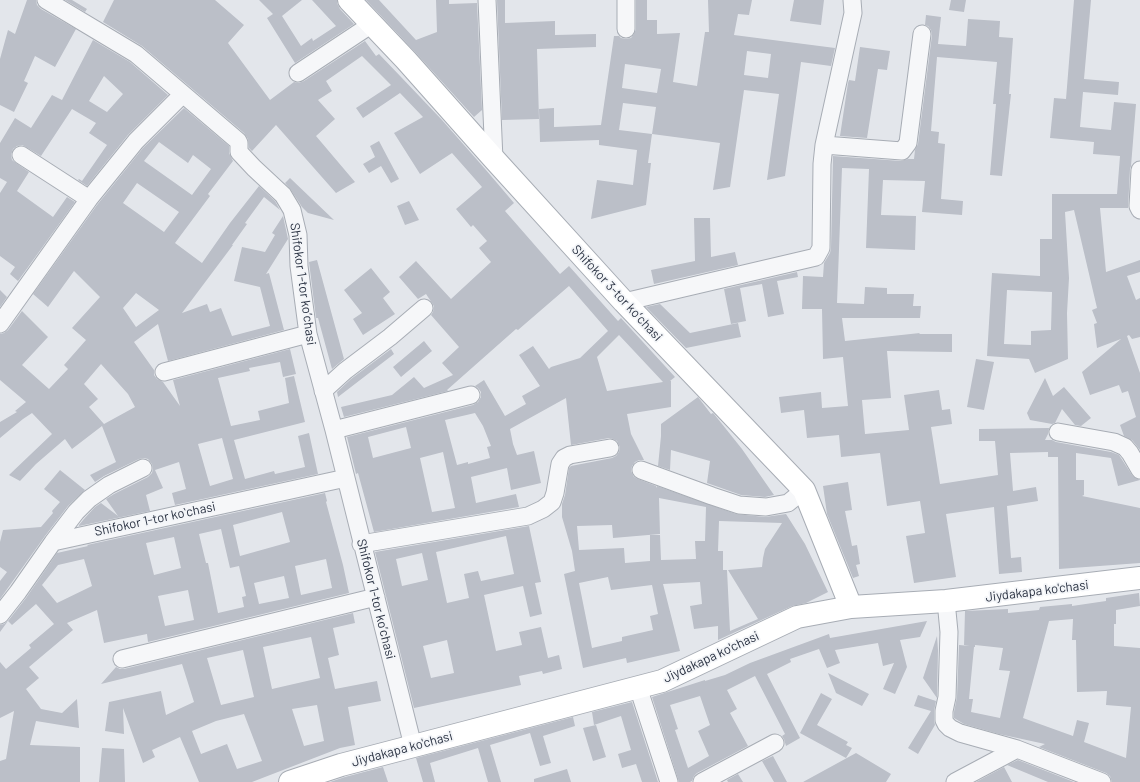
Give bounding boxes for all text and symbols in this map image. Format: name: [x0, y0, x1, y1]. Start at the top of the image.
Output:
street label: Shifokor 1-tor koʼchasi: [287, 222, 319, 346]
street label: Shifokor 3-tor koʼchasi: [568, 242, 666, 344]
street label: Shifokor 1-tor koʻchasi: [93, 499, 217, 539]
street label: Shifokor 1-tor koʼchasi: [354, 537, 398, 661]
street label: Jiydakapa ko'chasi: [984, 577, 1090, 605]
street label: Jiydakapa ko'chasi: [661, 628, 761, 686]
street label: Jiydakapa ko'chasi: [350, 728, 454, 770]

